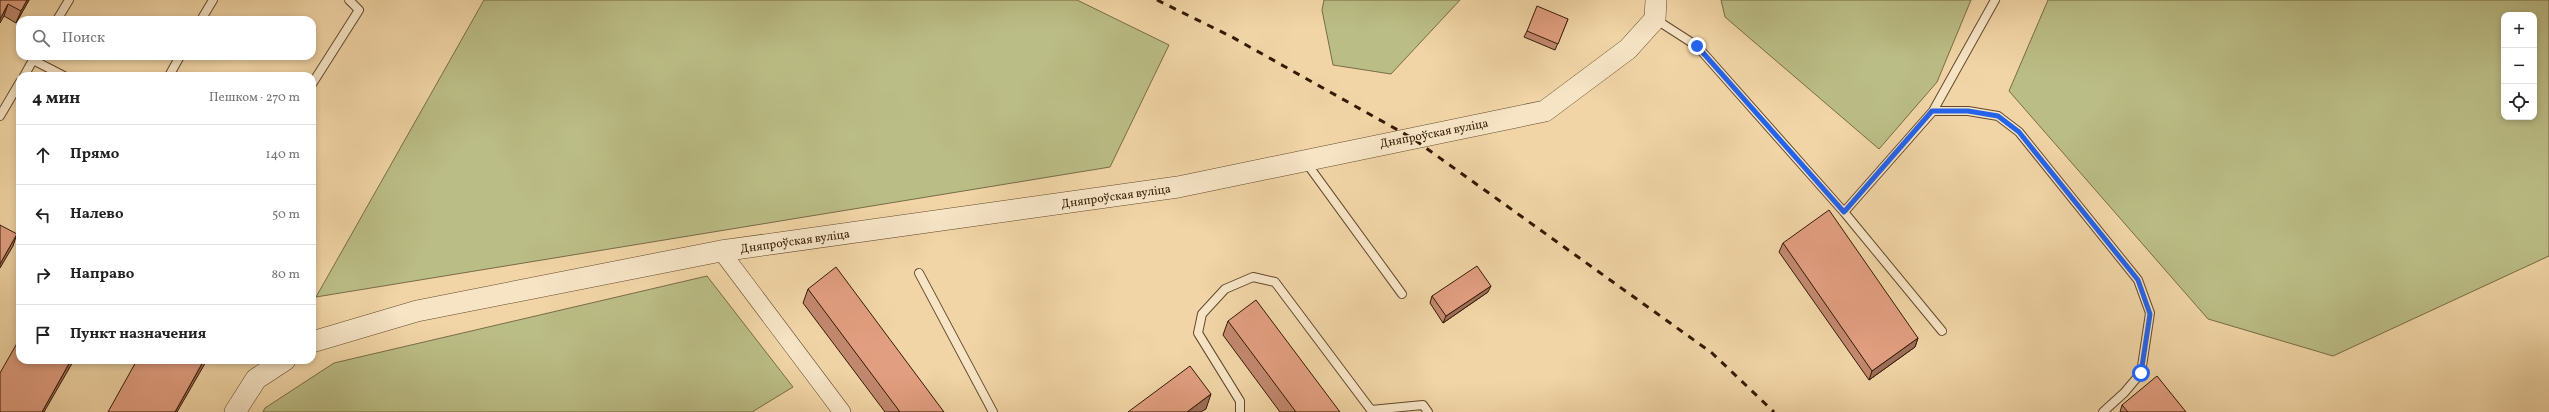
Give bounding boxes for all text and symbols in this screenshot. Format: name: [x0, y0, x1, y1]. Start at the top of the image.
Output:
map controls: [2501, 12, 2537, 120]
button: +: [2501, 12, 2537, 48]
search box: [16, 16, 316, 60]
icon: search: [30, 27, 52, 49]
text: Поиск: [62, 28, 105, 49]
route end: [1688, 37, 1706, 55]
button: −: [2501, 48, 2537, 84]
button: locate: [2501, 84, 2537, 120]
text: 4 мин: [32, 87, 80, 110]
text: Пешком · 270 m: [209, 89, 300, 107]
street label: Дняпроўская вуліца: [1378, 116, 1490, 152]
icon: ahead: [32, 144, 54, 166]
text: Прямо: [70, 144, 119, 165]
text: 140 m: [266, 146, 300, 164]
street label: Дняпроўская вуліца: [1060, 181, 1172, 213]
icon: left: [32, 204, 54, 226]
text: Налево: [70, 204, 124, 225]
text: 50 m: [272, 206, 300, 224]
street label: Дняпроўская вуліца: [739, 226, 851, 258]
icon: right: [32, 264, 54, 286]
text: Направо: [70, 264, 134, 285]
text: 80 m: [271, 266, 300, 284]
icon: arrive: [32, 324, 54, 346]
text: Пункт назначения: [70, 324, 206, 345]
route start: [2132, 364, 2150, 382]

